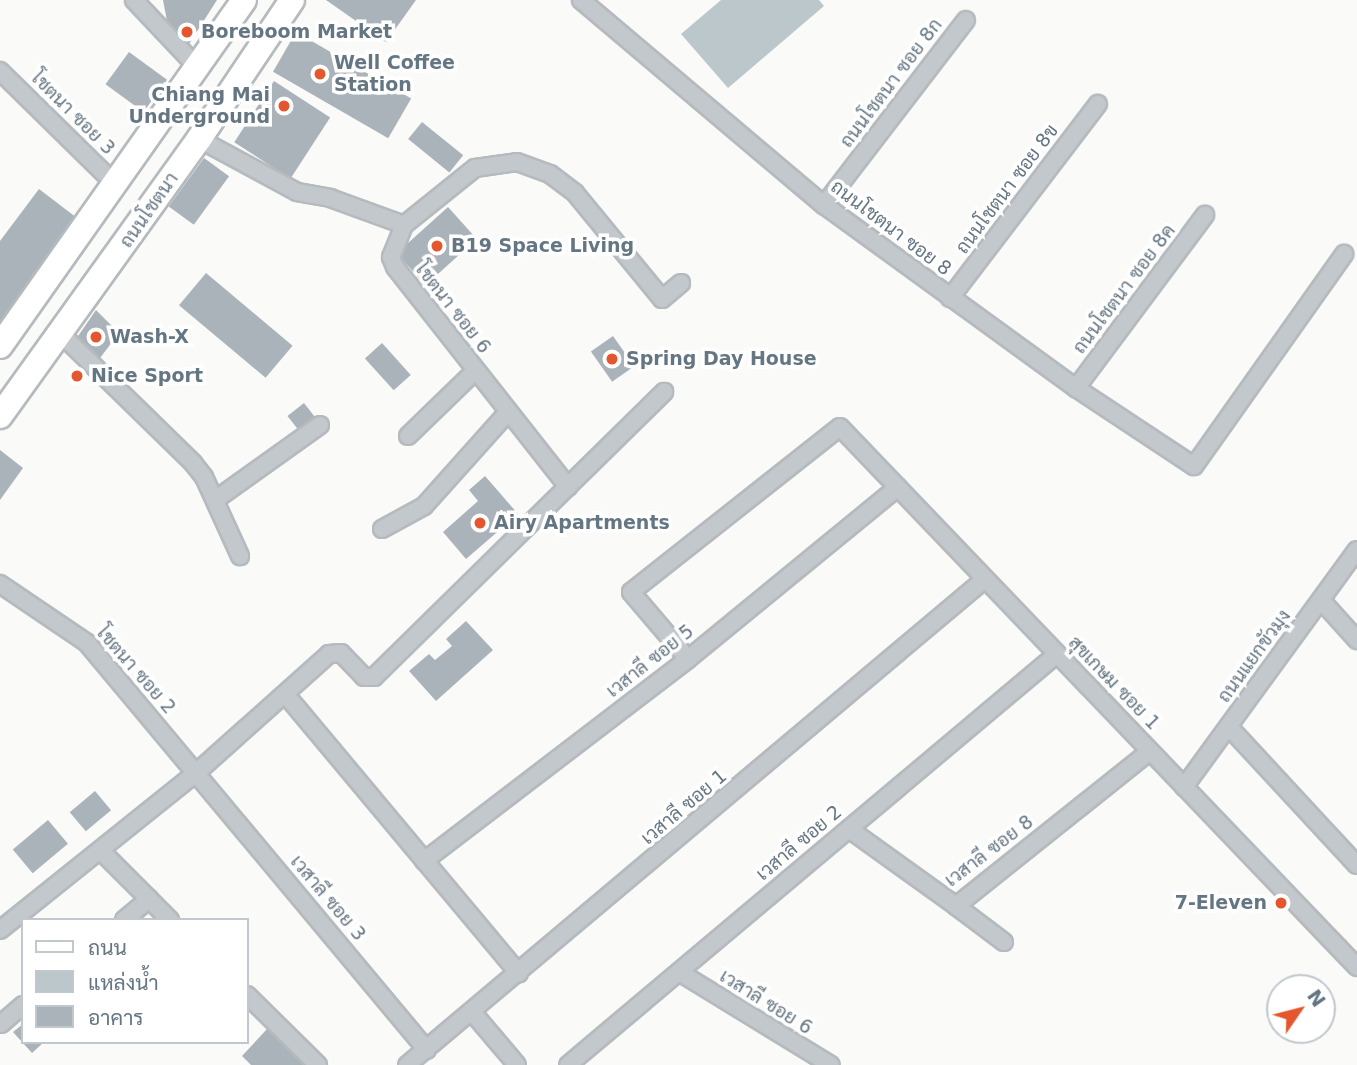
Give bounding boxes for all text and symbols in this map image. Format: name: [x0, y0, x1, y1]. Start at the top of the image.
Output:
street label: ถนนโชตนา ซอย 8ก: [835, 14, 947, 152]
place label: Boreboom Market: [201, 21, 392, 43]
marker: Boreboom Market: [179, 24, 195, 40]
place label: Well Coffee Station: [334, 52, 455, 96]
street label: โชตนา ซอย 3: [26, 66, 120, 160]
marker: Well Coffee Station: [312, 66, 328, 82]
place label: Chiang Mai Underground: [129, 84, 270, 128]
marker: Chiang Mai Underground: [276, 98, 292, 114]
street label: ถนนโชตนา ซอย 8ข: [951, 120, 1063, 258]
street label: ถนนโชตนา: [115, 168, 183, 252]
street label: ถนนโชตนา ซอย 8: [826, 175, 956, 281]
street label: ถนนโชตนา ซอย 8ค: [1068, 220, 1180, 358]
place label: B19 Space Living: [451, 235, 634, 257]
marker: B19 Space Living: [429, 238, 445, 254]
street label: โชตนา ซอย 6: [410, 258, 496, 358]
place label: Wash-X: [110, 326, 189, 348]
marker: Wash-X: [88, 329, 104, 345]
place label: Spring Day House: [626, 348, 817, 370]
marker: Spring Day House: [604, 351, 620, 367]
place label: Nice Sport: [91, 365, 203, 387]
marker: Nice Sport: [69, 368, 85, 384]
place label: Airy Apartments: [494, 512, 670, 534]
marker: Airy Apartments: [472, 515, 488, 531]
street label: ถนนแยกขัวมุง: [1213, 605, 1295, 707]
street label: เวสาลี ซอย 5: [602, 620, 698, 702]
street label: โชตนา ซอย 2: [91, 621, 181, 719]
street label: สุขเกษม ซอย 1: [1064, 631, 1164, 735]
street label: เวสาลี ซอย 1: [637, 765, 731, 849]
street label: เวสาลี ซอย 2: [752, 801, 846, 885]
street label: เวสาลี ซอย 8: [940, 810, 1038, 892]
street label: เวสาลี ซอย 3: [286, 851, 370, 945]
place label: 7-Eleven: [1175, 892, 1267, 914]
marker: 7-Eleven: [1273, 895, 1289, 911]
legend: [21, 918, 248, 1044]
text: ถนน: [88, 936, 127, 960]
street label: เวสาลี ซอย 6: [716, 965, 816, 1039]
text: แหล่งน้ำ: [88, 971, 159, 995]
north arrow: [1266, 974, 1336, 1044]
text: N: [1303, 985, 1330, 1011]
text: อาคาร: [88, 1006, 144, 1030]

